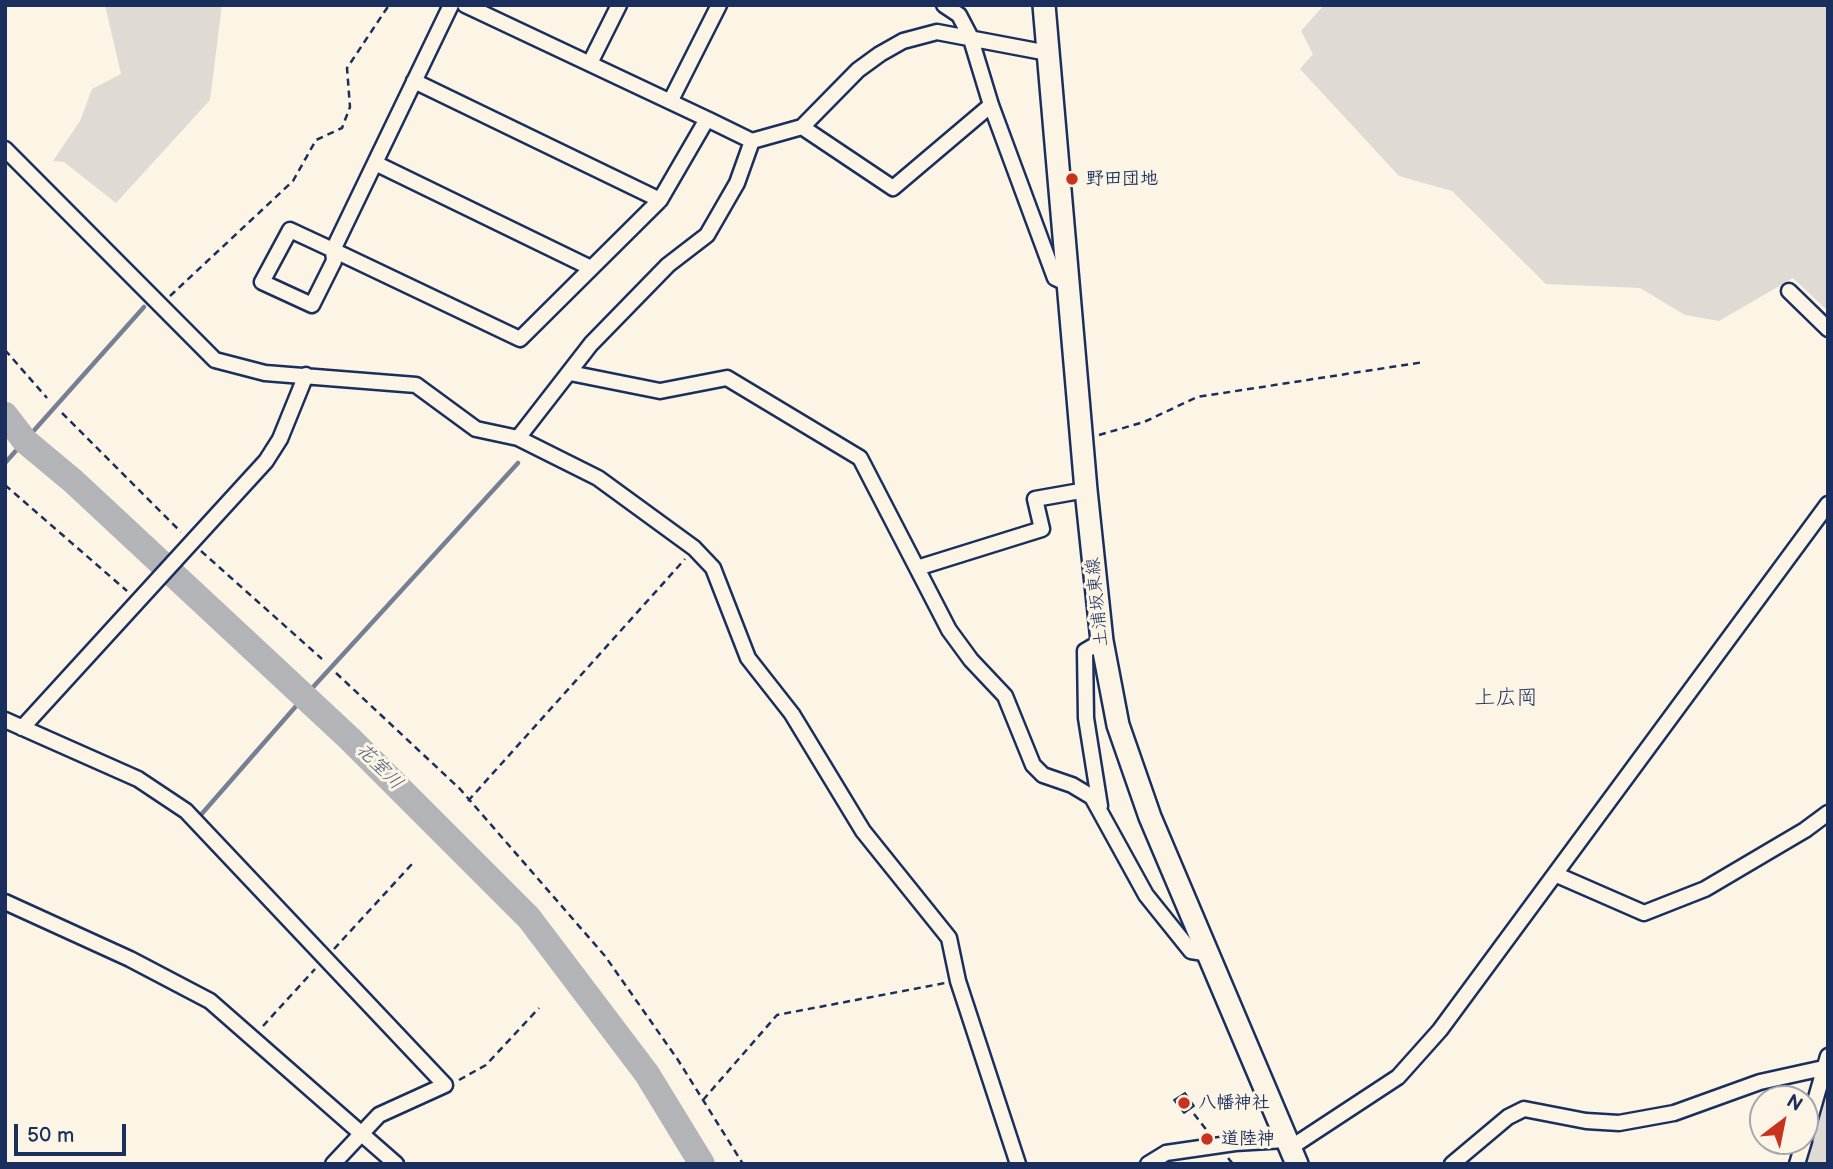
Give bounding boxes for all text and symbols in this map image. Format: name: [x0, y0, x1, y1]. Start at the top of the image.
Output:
place label: 野田団地: [1086, 168, 1158, 190]
marker: 野田団地: [1064, 171, 1080, 187]
street label: 土浦坂東線: [1083, 556, 1113, 648]
district label: 上広岡: [1475, 686, 1537, 712]
water label: 花室川: [351, 739, 407, 795]
north arrow: [1749, 1085, 1819, 1155]
text: N: [1782, 1090, 1806, 1117]
place label: 八幡神社: [1198, 1092, 1270, 1114]
marker: 八幡神社: [1176, 1095, 1192, 1111]
scale bar: [18, 1110, 130, 1154]
text: 50 m: [27, 1123, 74, 1148]
place label: 道陸神: [1221, 1128, 1275, 1150]
marker: 道陸神: [1199, 1131, 1215, 1147]

